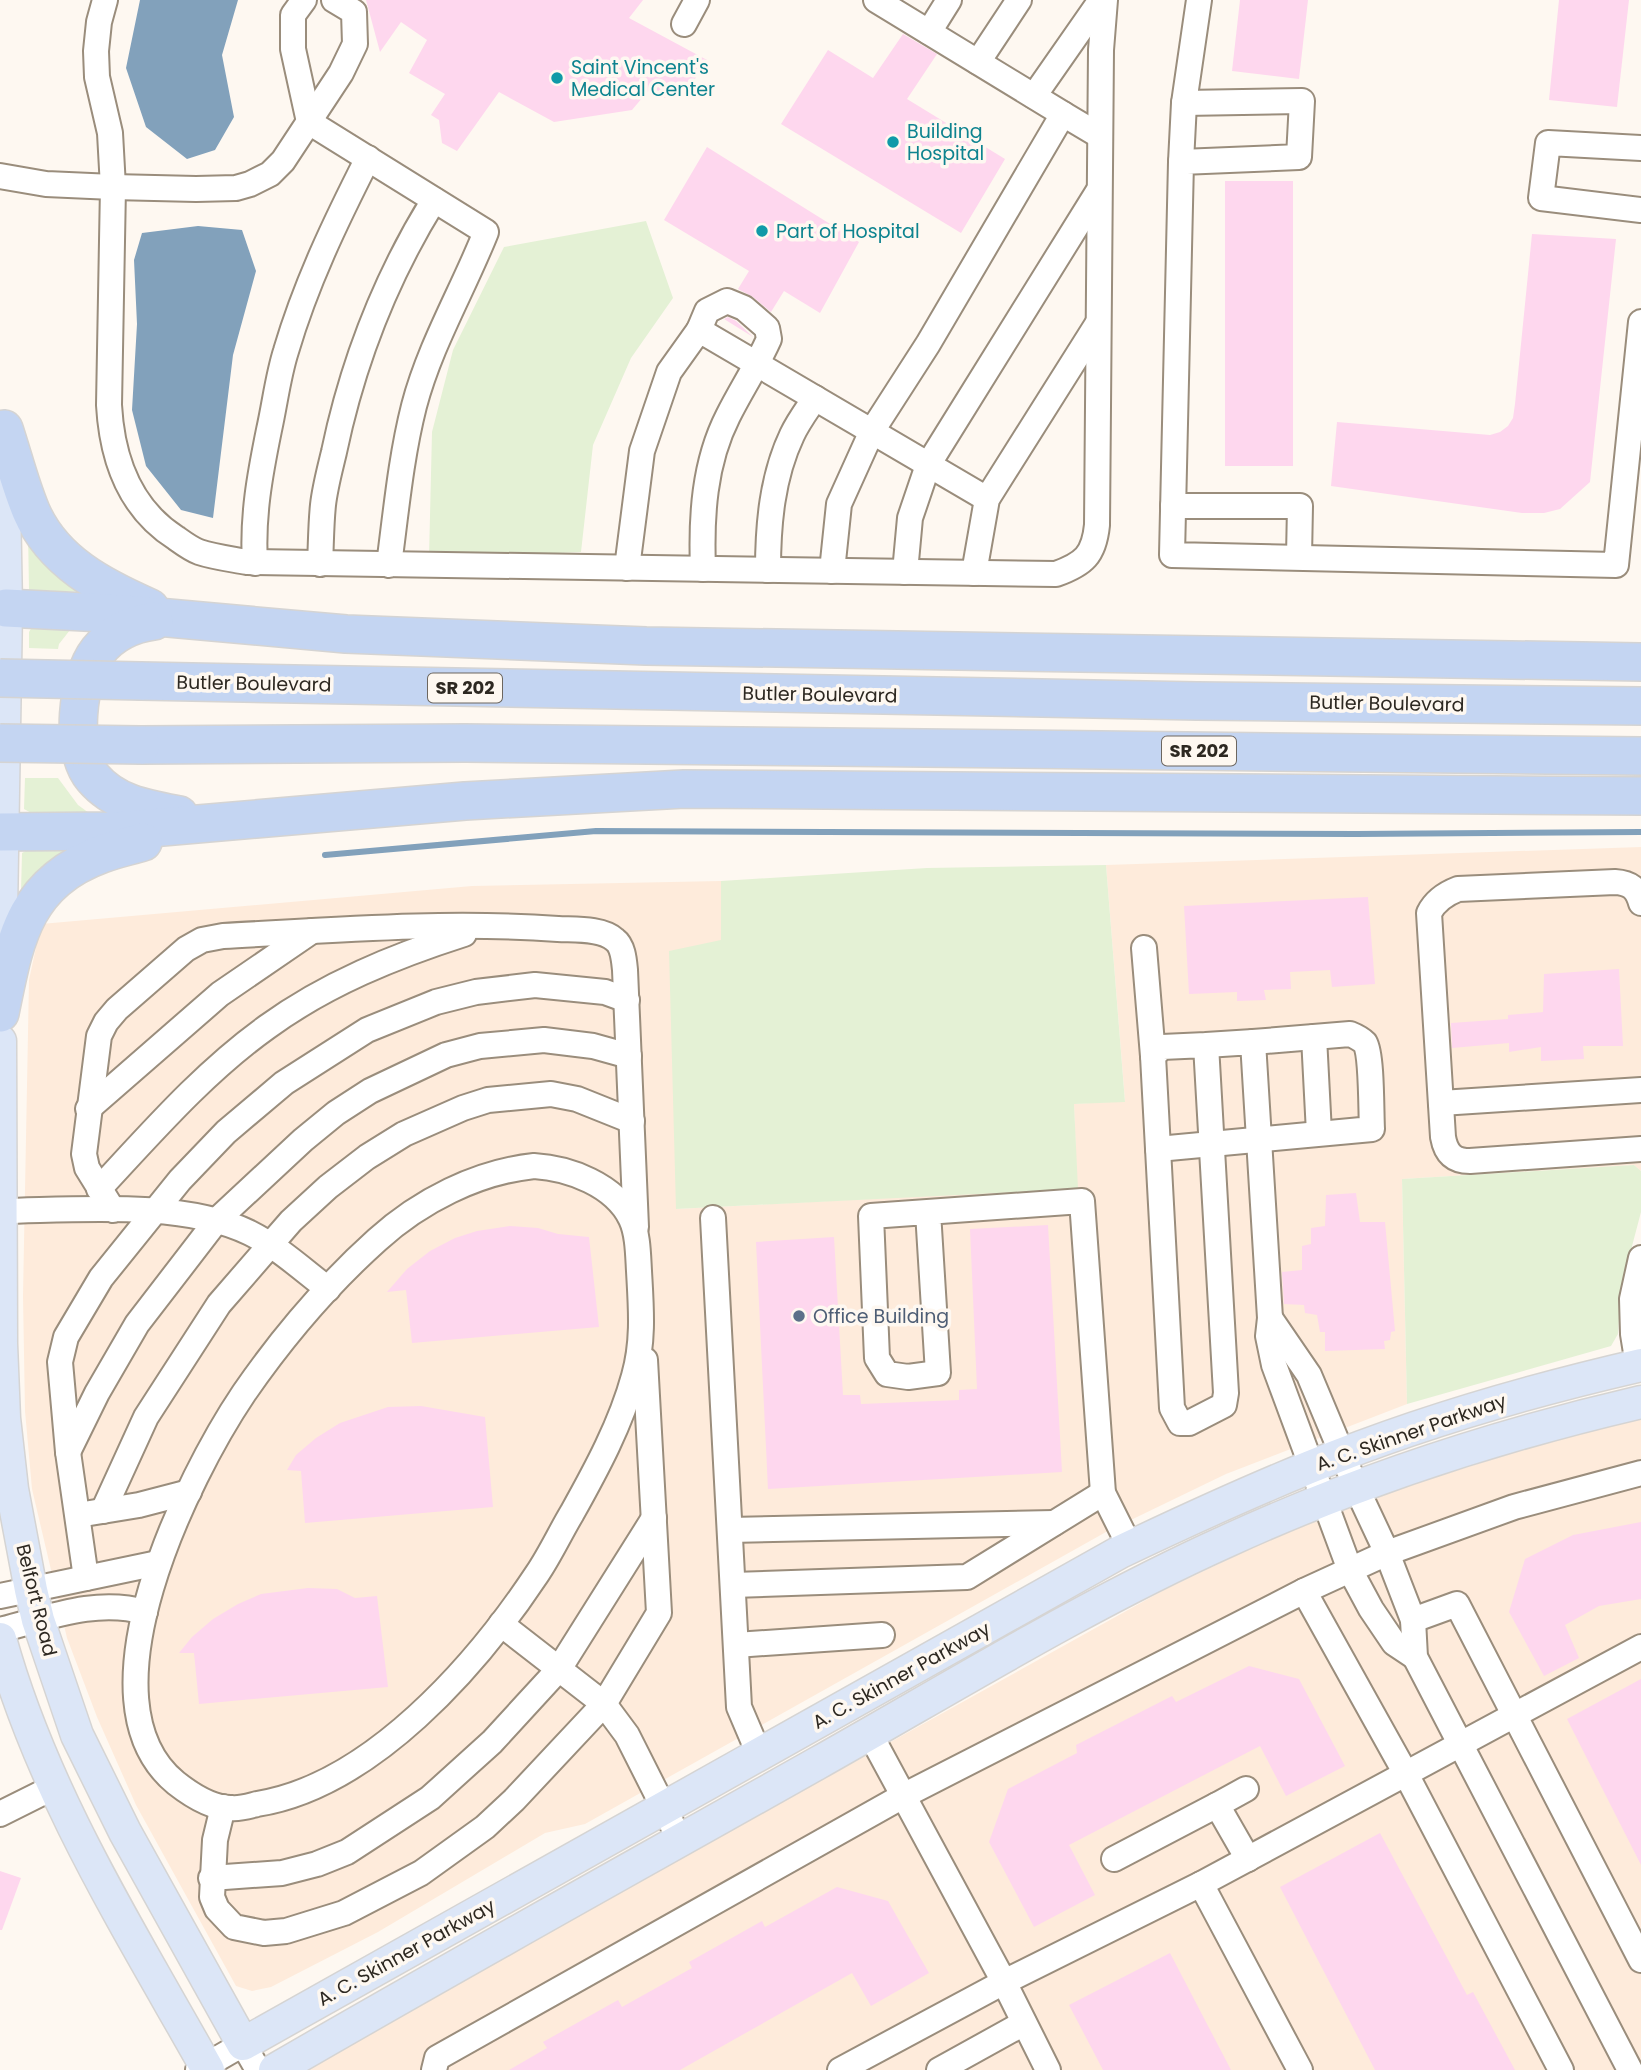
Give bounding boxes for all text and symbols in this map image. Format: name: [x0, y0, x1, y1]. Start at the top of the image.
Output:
place label: Saint Vincent's Medical Center: [571, 54, 715, 103]
marker: Saint Vincent's Medical Center: [549, 70, 565, 86]
place label: Building Hospital: [907, 118, 984, 167]
marker: Building Hospital: [885, 134, 901, 150]
place label: Part of Hospital: [776, 218, 920, 245]
marker: Part of Hospital: [754, 223, 770, 239]
street label: Butler Boulevard: [176, 669, 332, 698]
road number: SR 202: [428, 674, 502, 702]
street label: Butler Boulevard: [742, 680, 898, 709]
street label: Butler Boulevard: [1309, 689, 1465, 718]
road number: SR 202: [1162, 736, 1236, 766]
place label: Office Building: [813, 1303, 949, 1330]
marker: Office Building: [791, 1308, 807, 1324]
street label: A. C. Skinner Parkway: [1313, 1387, 1510, 1478]
street label: Belfort Road: [10, 1541, 64, 1659]
street label: A. C. Skinner Parkway: [808, 1615, 995, 1736]
street label: A. C. Skinner Parkway: [313, 1892, 500, 2013]

